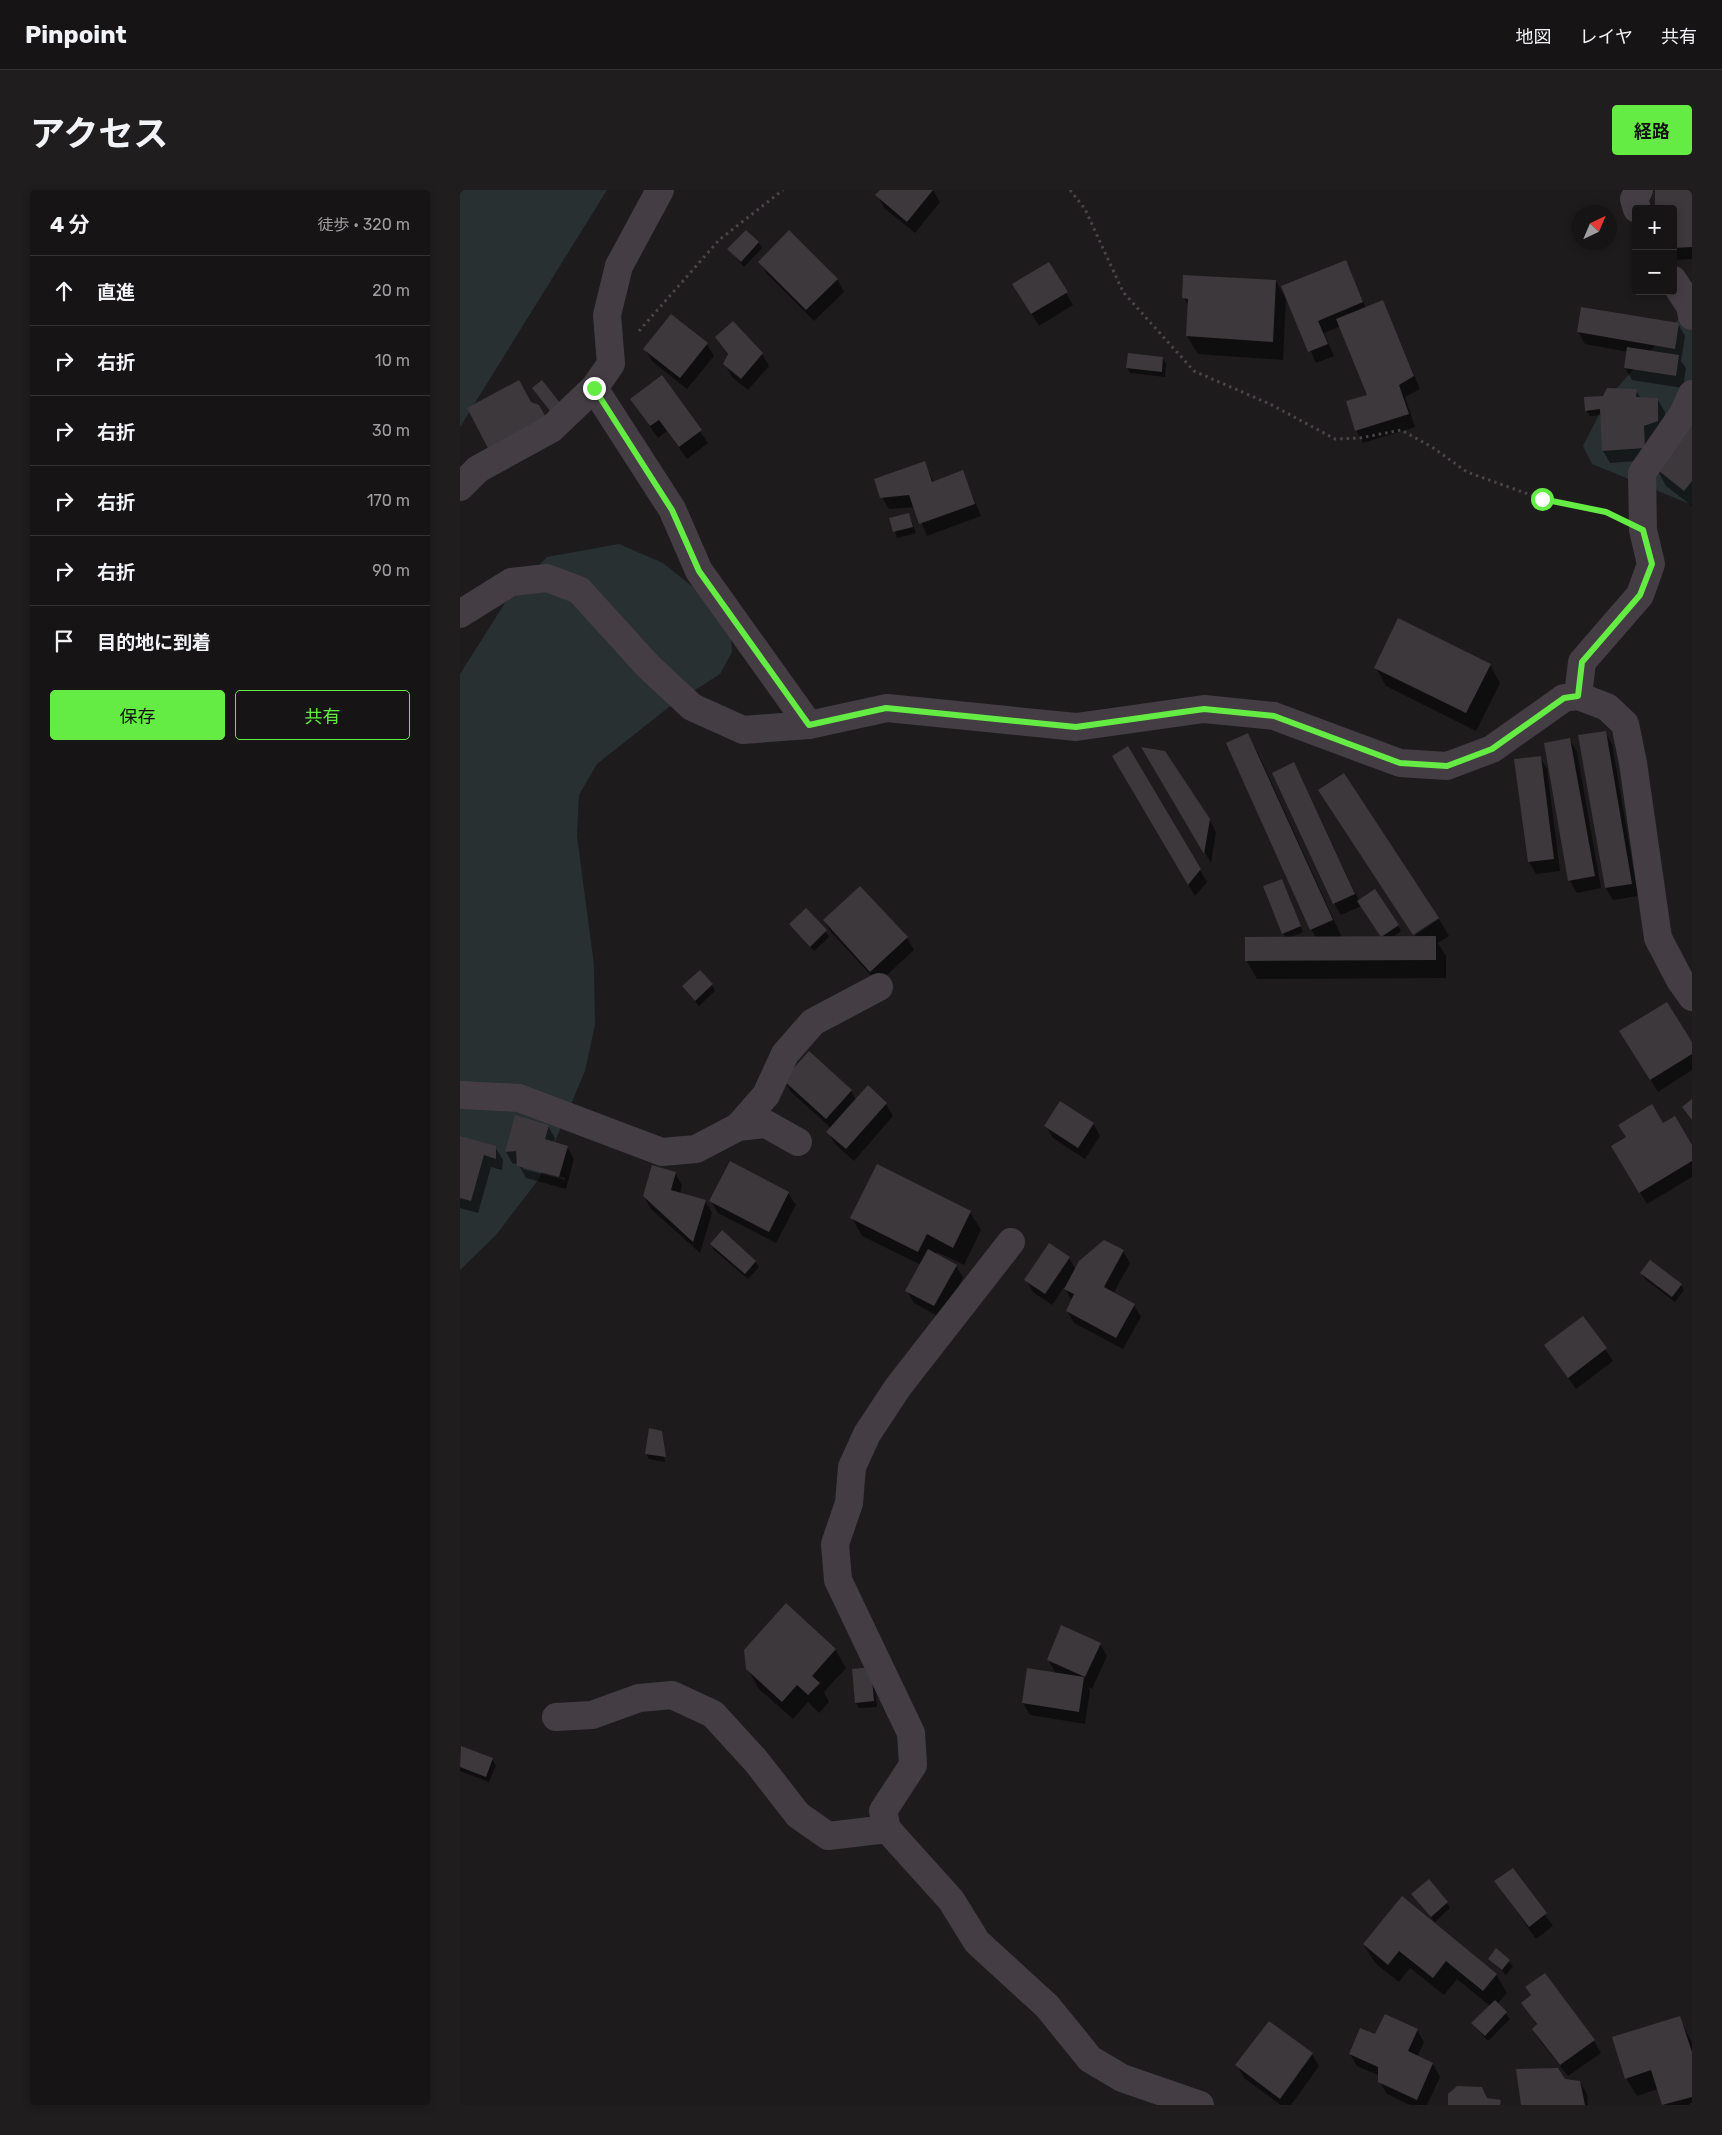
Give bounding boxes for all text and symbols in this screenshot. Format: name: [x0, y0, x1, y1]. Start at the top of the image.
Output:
text: Pinpoint: [25, 21, 127, 49]
text: 地図: [1516, 26, 1552, 48]
text: レイヤ: [1580, 26, 1633, 48]
text: 共有: [1661, 26, 1697, 48]
button: 経路: [1612, 105, 1692, 155]
text: アクセス: [30, 113, 168, 155]
north arrow: [1572, 205, 1617, 250]
map controls: [1632, 205, 1677, 295]
button: +: [1632, 205, 1677, 250]
text: 4 分: [50, 212, 90, 237]
text: 徒歩 · 320 m: [318, 215, 410, 234]
button: −: [1632, 250, 1677, 295]
icon: ahead: [50, 277, 78, 305]
text: 直進: [97, 281, 135, 304]
text: 20 m: [372, 281, 410, 300]
icon: right: [50, 347, 78, 375]
text: 右折: [97, 351, 135, 374]
text: 10 m: [375, 351, 410, 370]
route end: [583, 377, 606, 400]
icon: right: [50, 417, 78, 445]
text: 右折: [97, 421, 135, 444]
text: 30 m: [372, 421, 410, 440]
icon: right: [50, 487, 78, 515]
route start: [1531, 488, 1554, 511]
text: 右折: [97, 491, 135, 514]
text: 170 m: [367, 491, 410, 510]
icon: right: [50, 557, 78, 585]
text: 右折: [97, 561, 135, 584]
text: 90 m: [372, 561, 410, 580]
icon: arrive: [50, 627, 78, 655]
text: 目的地に到着: [97, 631, 211, 654]
button: 保存: [50, 690, 225, 740]
button: 共有: [235, 690, 410, 740]

